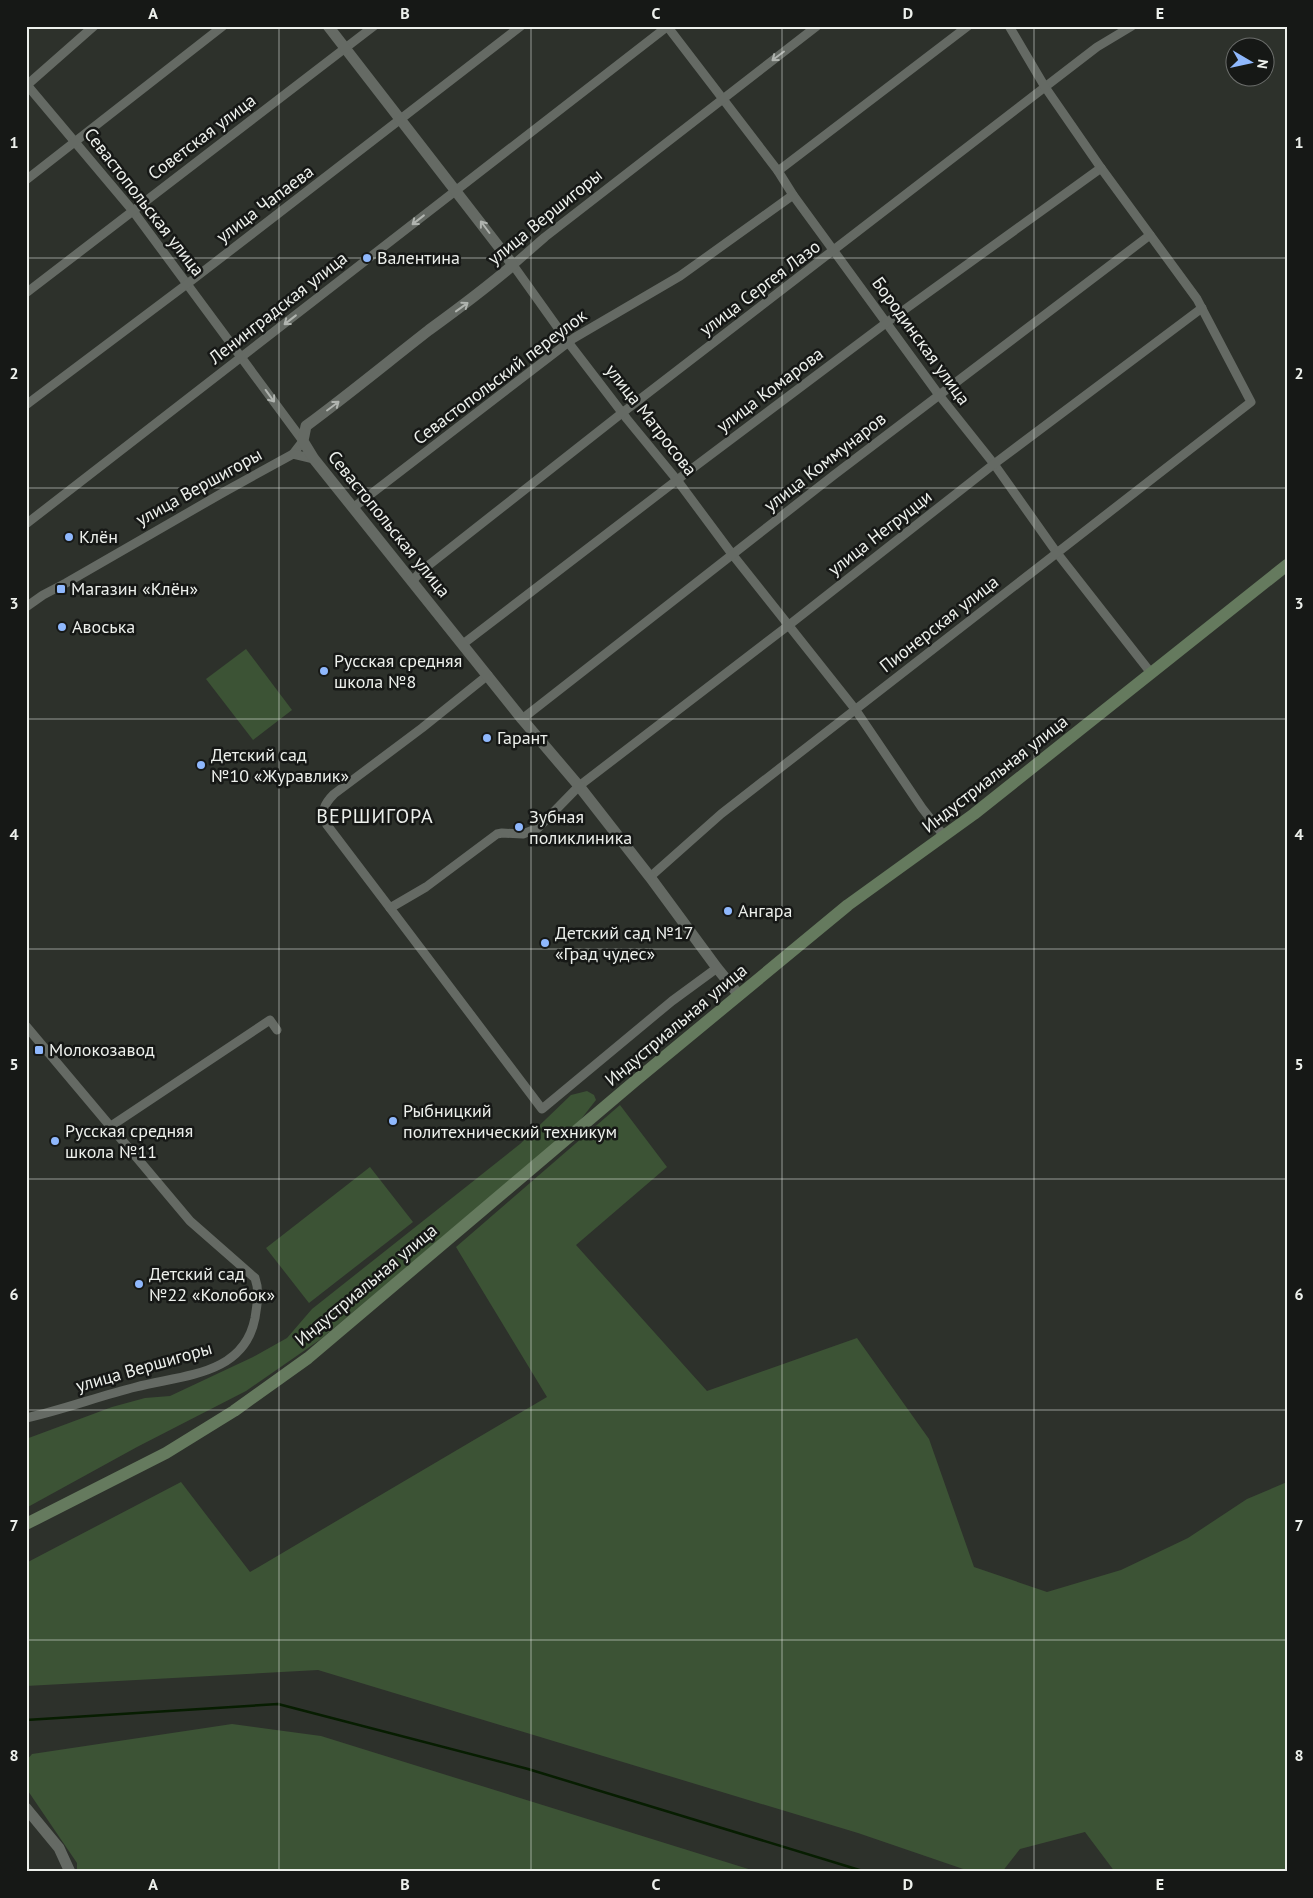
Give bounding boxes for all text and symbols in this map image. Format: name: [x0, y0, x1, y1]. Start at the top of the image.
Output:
text: A: [148, 3, 158, 23]
text: B: [400, 3, 410, 23]
text: C: [652, 3, 661, 23]
text: D: [903, 3, 913, 23]
text: E: [1156, 3, 1164, 23]
north arrow: [1226, 38, 1276, 88]
one-way arrow: [771, 51, 785, 61]
text: N: [1253, 58, 1272, 70]
street label: Советская улица: [143, 89, 260, 185]
street label: Севастопольская улица: [79, 123, 210, 281]
text: 1: [9, 132, 19, 152]
text: 1: [1294, 132, 1304, 152]
street label: улица Чапаева: [211, 159, 318, 248]
street label: улица Вершигоры: [483, 163, 607, 270]
one-way arrow: [412, 214, 425, 225]
one-way arrow: [480, 220, 490, 234]
street label: улица Сергея Лазо: [695, 235, 825, 341]
street label: Ленинградская улица: [203, 246, 352, 369]
place label: Валентина: [377, 246, 460, 269]
marker: Валентина: [361, 252, 373, 264]
street label: Бородинская улица: [867, 272, 976, 409]
one-way arrow: [455, 301, 468, 312]
street label: Севастопольский переулок: [408, 304, 591, 449]
one-way arrow: [283, 314, 296, 325]
street label: улица Комарова: [712, 342, 828, 437]
street label: улица Матросова: [601, 359, 702, 480]
text: 2: [9, 363, 19, 383]
text: 2: [1294, 363, 1304, 383]
one-way arrow: [265, 389, 275, 403]
one-way arrow: [326, 401, 340, 411]
street label: улица Коммунаров: [759, 407, 890, 516]
street label: улица Вершигоры: [132, 442, 266, 531]
street label: Севастопольская улица: [323, 446, 456, 602]
street label: улица Негруцци: [823, 485, 936, 580]
place label: Клён: [79, 525, 118, 548]
marker: Клён: [63, 531, 75, 543]
street label: Пионерская улица: [875, 570, 1003, 677]
place label: Магазин «Клён»: [71, 577, 198, 600]
marker: Магазин «Клён»: [55, 583, 67, 595]
text: 3: [9, 593, 19, 613]
text: 3: [1294, 593, 1304, 613]
place label: Авоська: [72, 615, 135, 638]
marker: Авоська: [56, 621, 68, 633]
place label: Русская средняя школа №8: [334, 649, 462, 693]
marker: Русская средняя школа №8: [318, 665, 330, 677]
street label: Индустриальная улица: [917, 710, 1072, 838]
place label: Гарант: [497, 726, 548, 749]
marker: Гарант: [481, 732, 493, 744]
place label: Детский сад №10 «Журавлик»: [211, 743, 349, 787]
marker: Детский сад №10 «Журавлик»: [195, 759, 207, 771]
district label: ВЕРШИГОРА: [316, 803, 434, 829]
place label: Зубная поликлиника: [529, 805, 632, 849]
marker: Зубная поликлиника: [513, 821, 525, 833]
text: 4: [9, 824, 19, 844]
text: 4: [1294, 824, 1304, 844]
place label: Ангара: [738, 899, 793, 922]
marker: Ангара: [722, 905, 734, 917]
place label: Детский сад №17 «Град чудес»: [555, 921, 693, 965]
marker: Детский сад №17 «Град чудес»: [539, 937, 551, 949]
street label: Индустриальная улица: [600, 958, 752, 1091]
place label: Молокозавод: [49, 1038, 155, 1061]
marker: Молокозавод: [33, 1044, 45, 1056]
text: 5: [9, 1054, 19, 1074]
text: 5: [1294, 1054, 1304, 1074]
place label: Рыбницкий политехнический техникум: [403, 1099, 617, 1143]
marker: Рыбницкий политехнический техникум: [387, 1115, 399, 1127]
place label: Русская средняя школа №11: [65, 1119, 193, 1163]
marker: Русская средняя школа №11: [49, 1135, 61, 1147]
street label: Индустриальная улица: [290, 1218, 442, 1351]
place label: Детский сад №22 «Колобок»: [149, 1262, 275, 1306]
marker: Детский сад №22 «Колобок»: [133, 1278, 145, 1290]
text: 6: [9, 1284, 19, 1304]
text: 6: [1294, 1284, 1304, 1304]
street label: улица Вершигоры: [73, 1336, 215, 1397]
text: 7: [9, 1515, 19, 1535]
text: 7: [1294, 1515, 1304, 1535]
text: 8: [9, 1745, 19, 1765]
text: 8: [1294, 1745, 1304, 1765]
text: A: [148, 1874, 158, 1894]
text: B: [400, 1874, 410, 1894]
text: C: [652, 1874, 661, 1894]
text: D: [903, 1874, 913, 1894]
text: E: [1156, 1874, 1164, 1894]

